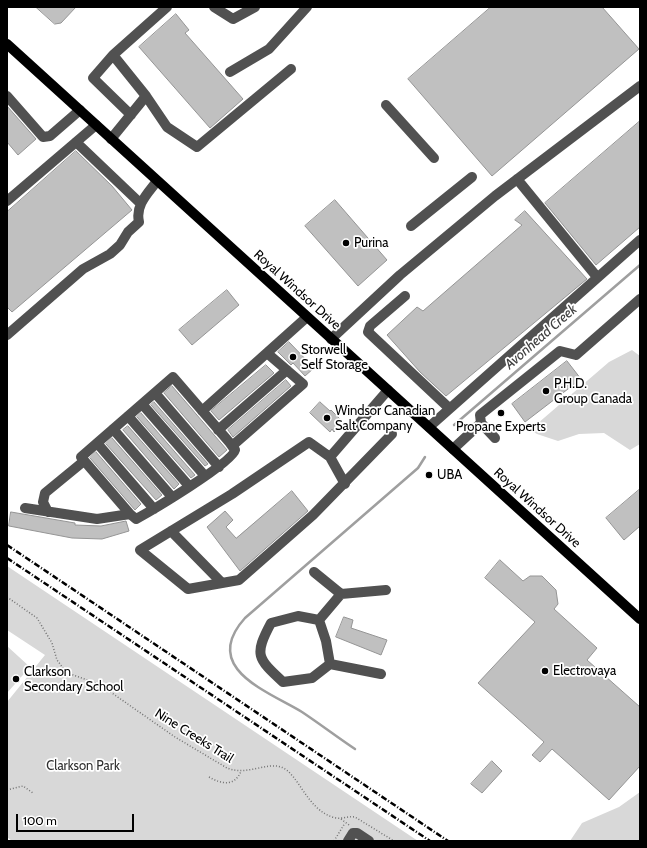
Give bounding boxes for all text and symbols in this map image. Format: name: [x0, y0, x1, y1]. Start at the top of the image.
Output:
place label: Purina: [354, 235, 389, 251]
marker: Purina: [341, 238, 351, 248]
street label: Royal Windsor Drive: [250, 247, 344, 333]
water label: Avonhead Creek: [501, 301, 581, 373]
place label: Storwell Self Storage: [301, 342, 368, 373]
marker: Storwell Self Storage: [288, 352, 298, 362]
place label: P.H.D. Group Canada: [554, 376, 632, 407]
marker: P.H.D. Group Canada: [541, 386, 551, 396]
place label: Windsor Canadian Salt Company: [335, 403, 435, 434]
marker: Propane Experts: [496, 408, 506, 418]
marker: Windsor Canadian Salt Company: [322, 413, 332, 423]
place label: Propane Experts: [456, 419, 546, 435]
street label: Royal Windsor Drive: [490, 465, 584, 551]
place label: UBA: [437, 467, 462, 483]
marker: UBA: [424, 470, 434, 480]
place label: Electrovaya: [553, 663, 616, 679]
place label: Clarkson Secondary School: [24, 664, 123, 695]
marker: Electrovaya: [540, 666, 550, 676]
marker: Clarkson Secondary School: [11, 674, 21, 684]
street label: Nine Creeks Trail: [152, 706, 236, 766]
park label: Clarkson Park: [46, 758, 120, 774]
scale bar: [18, 806, 136, 832]
text: 100 m: [23, 813, 57, 828]

